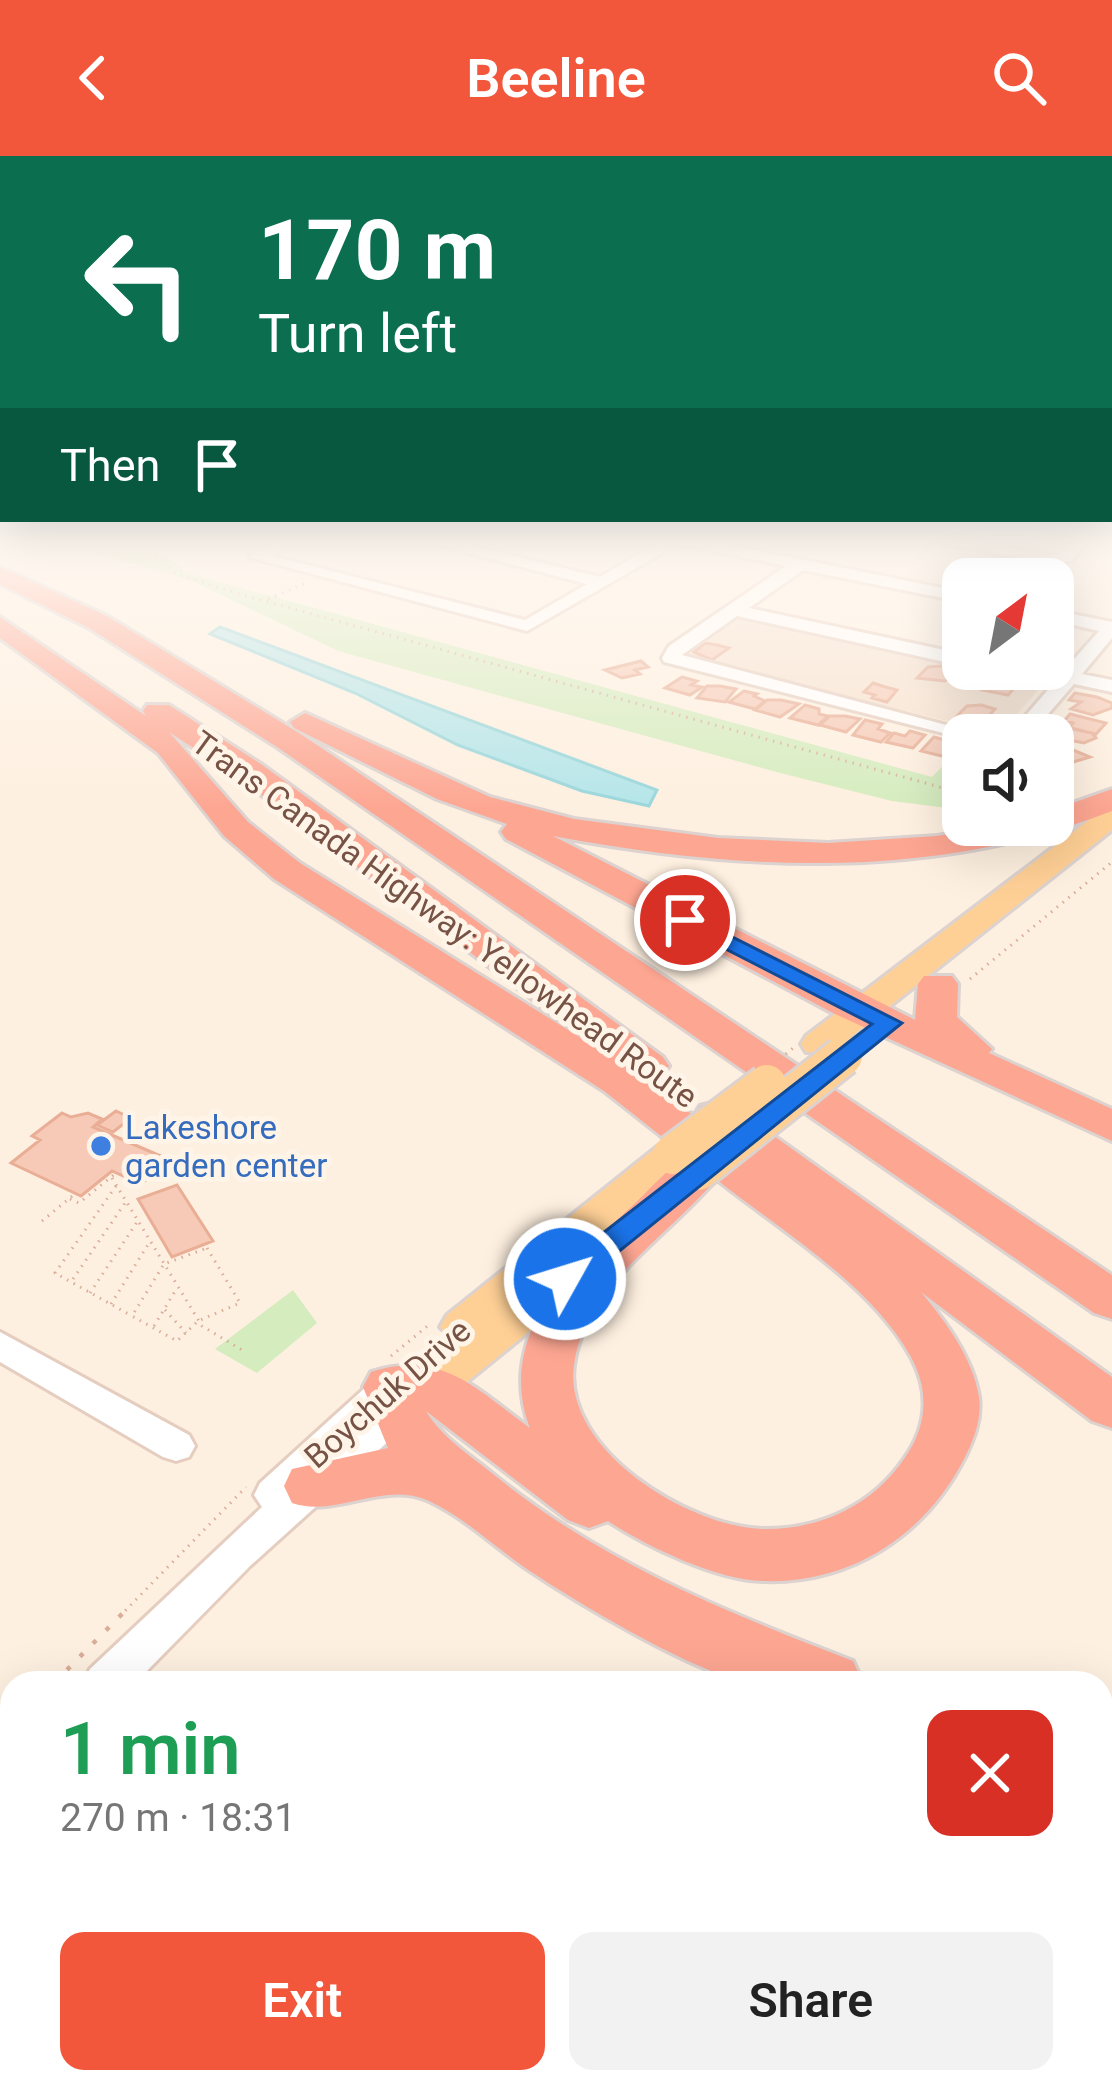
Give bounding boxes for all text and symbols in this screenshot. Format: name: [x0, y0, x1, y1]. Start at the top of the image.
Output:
icon: back: [60, 45, 126, 111]
icon: search: [986, 45, 1052, 111]
text: Beeline: [466, 47, 646, 110]
text: 170 m: [258, 201, 496, 300]
icon: left: [60, 204, 216, 360]
text: Turn left: [258, 302, 457, 365]
icon: arrive: [184, 432, 250, 498]
text: Then: [60, 439, 160, 492]
north arrow: [942, 558, 1074, 690]
map controls: [942, 558, 1074, 846]
button: sound: [942, 714, 1074, 846]
street label: Trans Canada Highway: Yellowhead Route: [184, 723, 705, 1116]
pin: [634, 869, 736, 971]
icon: arrive: [652, 887, 718, 953]
place label: Lakeshore garden center: [125, 1108, 327, 1185]
marker: Lakeshore garden center: [88, 1133, 114, 1159]
position arrow: [502, 1216, 628, 1342]
street label: Boychuk Drive: [296, 1311, 478, 1476]
text: 1 min: [60, 1707, 241, 1792]
button: close: [927, 1710, 1053, 1836]
text: 270 m · 18:31: [60, 1795, 296, 1841]
button: Exit: [60, 1932, 545, 2070]
button: Share: [569, 1932, 1053, 2070]

